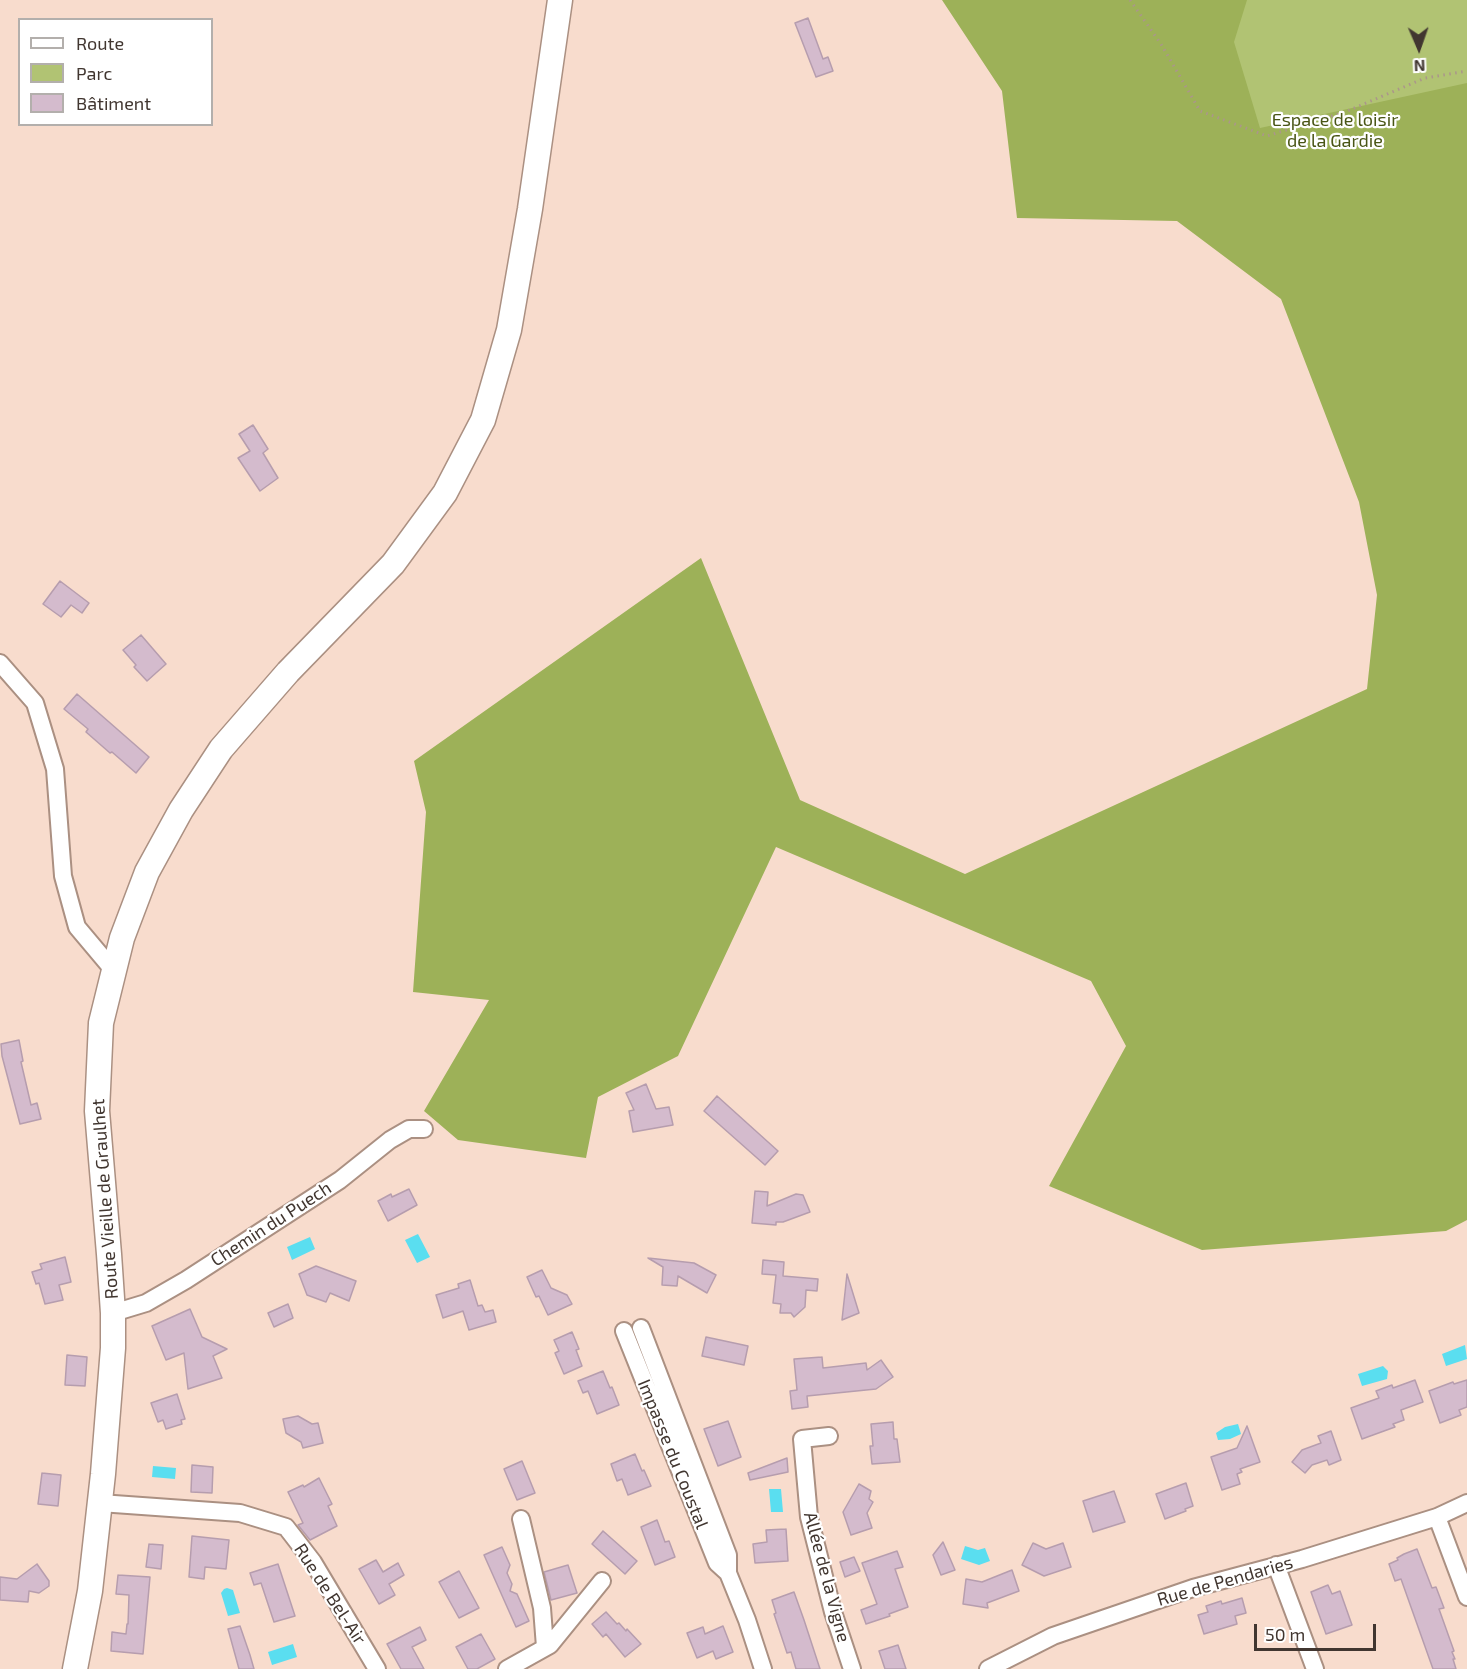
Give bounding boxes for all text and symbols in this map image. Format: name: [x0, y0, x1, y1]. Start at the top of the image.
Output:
legend: [18, 18, 213, 126]
north arrow: [1389, 18, 1449, 78]
text: Route: [76, 32, 124, 54]
text: N: [1414, 57, 1426, 76]
text: Parc: [76, 62, 112, 84]
text: Bâtiment: [76, 92, 151, 114]
park label: Espace de loisir de la Gardie: [1272, 109, 1398, 152]
street label: Route Vieille de Graulhet: [87, 1098, 123, 1300]
street label: Chemin du Puech: [207, 1177, 335, 1271]
street label: Impasse du Coustal: [633, 1376, 713, 1532]
street label: Allée de la Vigne: [799, 1509, 855, 1645]
street label: Rue de Bel-Air: [289, 1540, 371, 1648]
street label: Rue de Pendaries: [1155, 1551, 1295, 1611]
scale bar: [1257, 1612, 1378, 1650]
text: 50 m: [1265, 1623, 1305, 1645]

